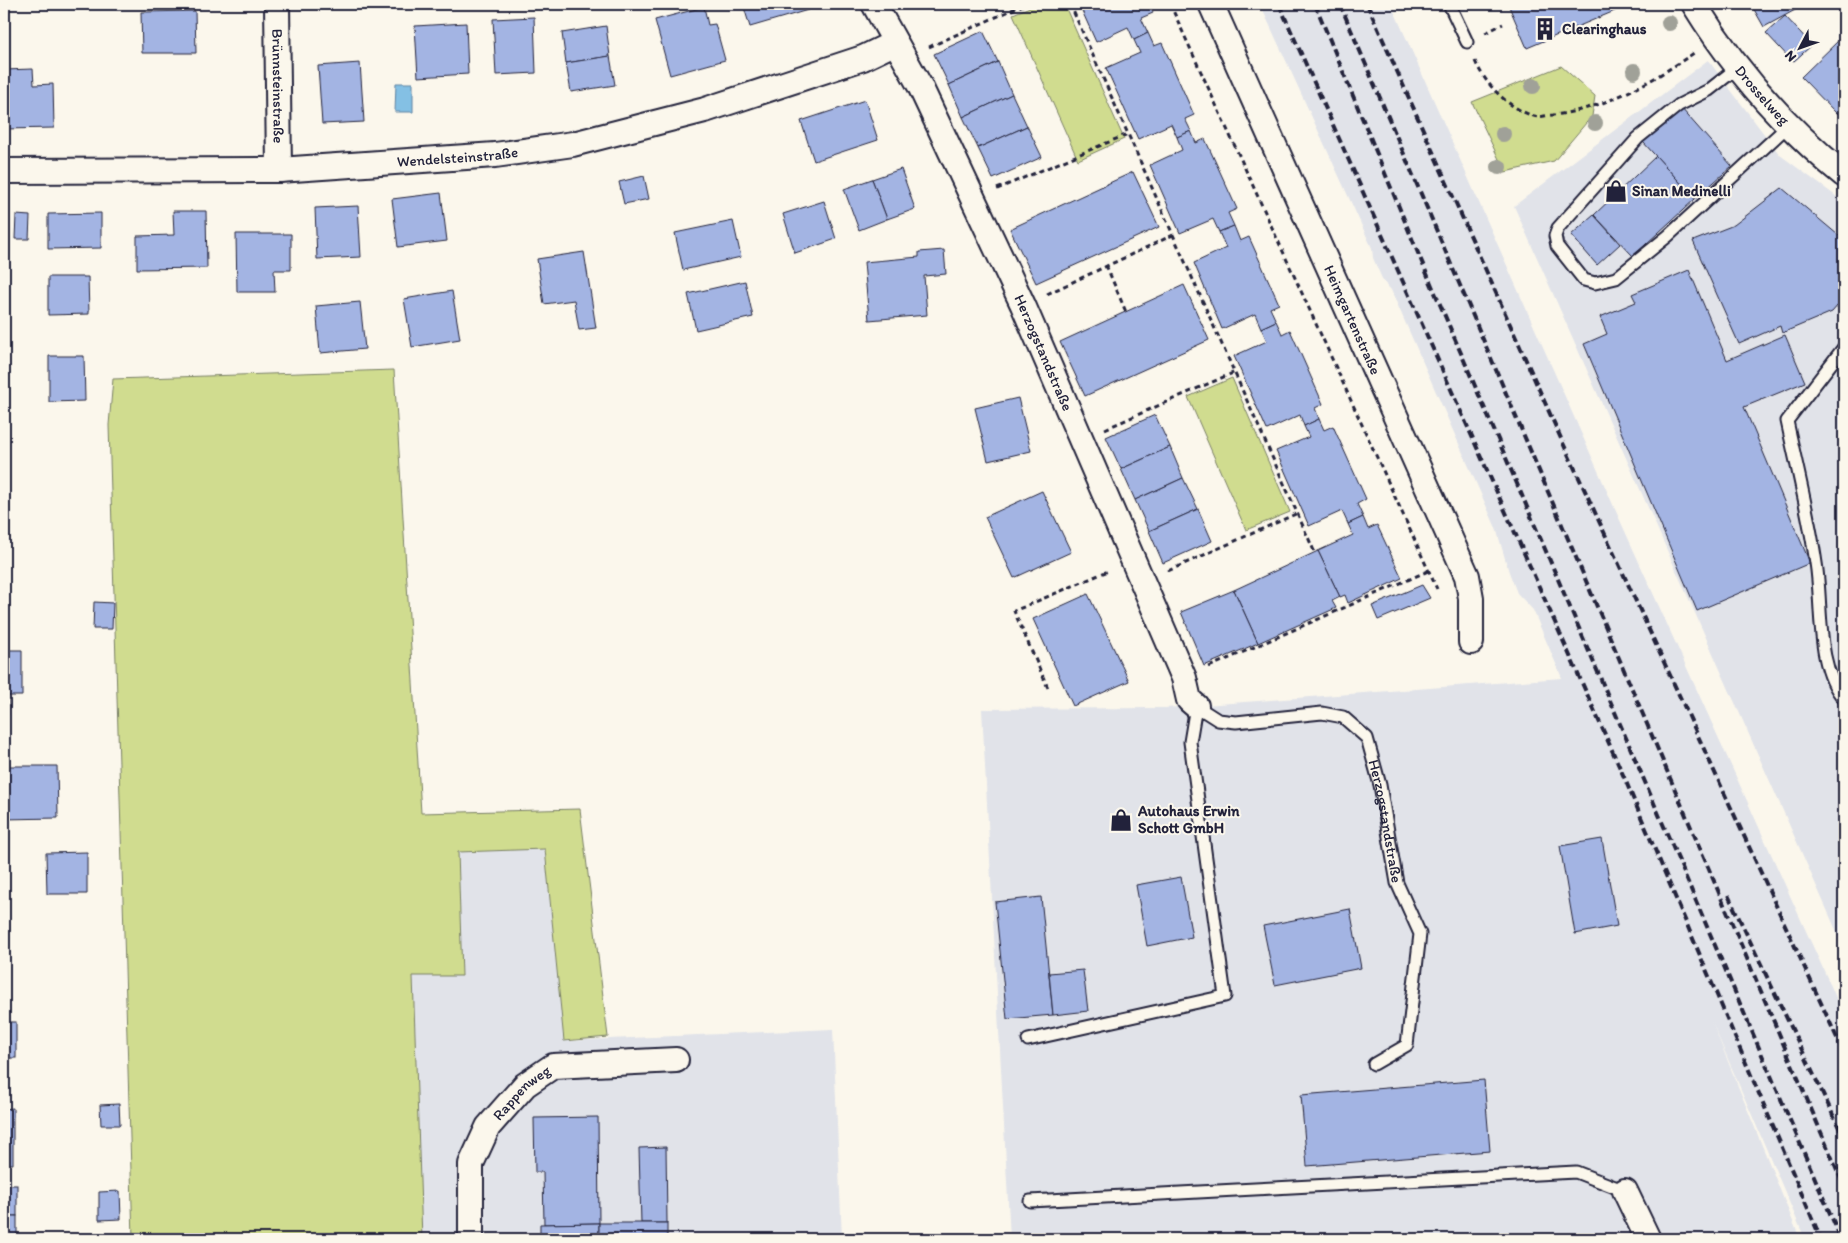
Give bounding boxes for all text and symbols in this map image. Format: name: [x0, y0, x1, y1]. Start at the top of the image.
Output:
building icon: Clearinghaus: [1532, 16, 1558, 42]
place label: Clearinghaus: [1562, 20, 1647, 39]
north arrow: [1776, 22, 1826, 72]
street label: Brünnsteinstraße: [268, 29, 288, 143]
text: N: [1781, 47, 1800, 65]
street label: Drosselweg: [1731, 62, 1793, 129]
street label: Wendelsteinstraße: [396, 143, 519, 171]
shop icon: Sinan Medinelli: [1603, 178, 1629, 204]
place label: Sinan Medinelli: [1632, 182, 1731, 200]
street label: Heimgartenstraße: [1320, 262, 1385, 377]
street label: Herzogstandstraße: [1010, 292, 1077, 414]
street label: Herzogstandstraße: [1364, 758, 1406, 884]
place label: Autohaus Erwin Schott GmbH: [1137, 802, 1240, 837]
shop icon: Autohaus Erwin Schott GmbH: [1108, 807, 1134, 833]
street label: Rappenweg: [489, 1061, 554, 1124]

